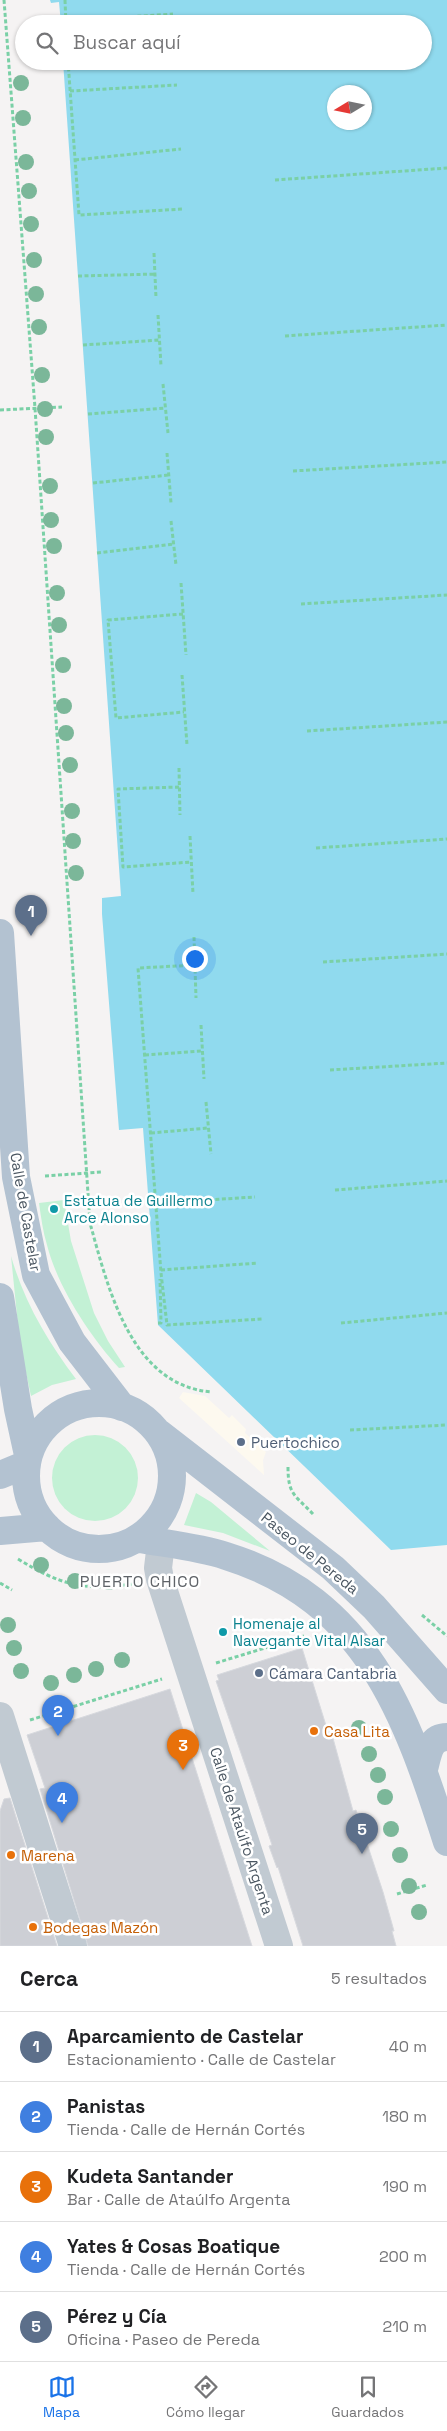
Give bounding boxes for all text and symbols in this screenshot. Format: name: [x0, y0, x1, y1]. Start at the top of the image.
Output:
search box: [15, 15, 432, 70]
icon: search: [33, 29, 61, 57]
text: Buscar aquí: [73, 30, 181, 55]
north arrow: [327, 85, 372, 130]
pin: 1: [15, 895, 47, 936]
your location: [182, 946, 208, 972]
street label: Calle de Castelar: [6, 1151, 46, 1273]
place label: Estatua de Guillermo Arce Alonso: [64, 1191, 213, 1227]
marker: Estatua de Guillermo Arce Alonso: [48, 1203, 60, 1215]
place label: Puertochico: [251, 1433, 340, 1452]
marker: Puertochico: [235, 1436, 247, 1448]
street label: Paseo de Pereda: [257, 1508, 363, 1598]
district label: PUERTO CHICO: [80, 1571, 200, 1592]
place label: Homenaje al Navegante Vital Alsar: [233, 1614, 386, 1650]
marker: Homenaje al Navegante Vital Alsar: [217, 1626, 229, 1638]
place label: Cámara Cantabria: [269, 1664, 397, 1683]
marker: Cámara Cantabria: [253, 1667, 265, 1679]
pin: 2: [42, 1695, 74, 1736]
place label: Casa Lita: [324, 1722, 390, 1741]
marker: Casa Lita: [308, 1725, 320, 1737]
pin: 3: [167, 1729, 199, 1770]
street label: Calle de Ataúlfo Argenta: [206, 1745, 278, 1917]
pin: 4: [46, 1782, 78, 1823]
pin: 5: [346, 1813, 378, 1854]
place label: Marena: [21, 1846, 75, 1865]
marker: Marena: [5, 1849, 17, 1861]
place label: Bodegas Mazón: [43, 1918, 158, 1937]
marker: Bodegas Mazón: [27, 1921, 39, 1933]
text: Cerca: [20, 1965, 78, 1992]
text: 5 resultados: [331, 1968, 427, 1989]
text: Aparcamiento de Castelar: [67, 2024, 304, 2049]
text: 1: [32, 2036, 40, 2057]
text: 40 m: [389, 2036, 427, 2057]
text: Estacionamiento · Calle de Castelar: [67, 2049, 336, 2070]
text: Panistas: [67, 2094, 145, 2119]
text: 2: [31, 2106, 41, 2127]
text: 180 m: [382, 2106, 427, 2127]
text: Tienda · Calle de Hernán Cortés: [67, 2119, 305, 2140]
text: Kudeta Santander: [67, 2164, 234, 2189]
text: 3: [31, 2176, 41, 2197]
text: 190 m: [382, 2176, 427, 2197]
text: Bar · Calle de Ataúlfo Argenta: [67, 2189, 291, 2210]
text: Yates & Cosas Boatique: [67, 2234, 280, 2259]
text: 4: [31, 2246, 41, 2267]
text: 200 m: [379, 2246, 427, 2267]
text: Tienda · Calle de Hernán Cortés: [67, 2259, 305, 2280]
text: Pérez y Cía: [67, 2304, 167, 2329]
text: 5: [31, 2316, 41, 2337]
text: 210 m: [383, 2316, 427, 2337]
text: Oficina · Paseo de Pereda: [67, 2329, 260, 2350]
tab: Mapa: [43, 2373, 80, 2421]
tab: Cómo llegar: [166, 2373, 245, 2421]
tab: Guardados: [331, 2373, 404, 2421]

